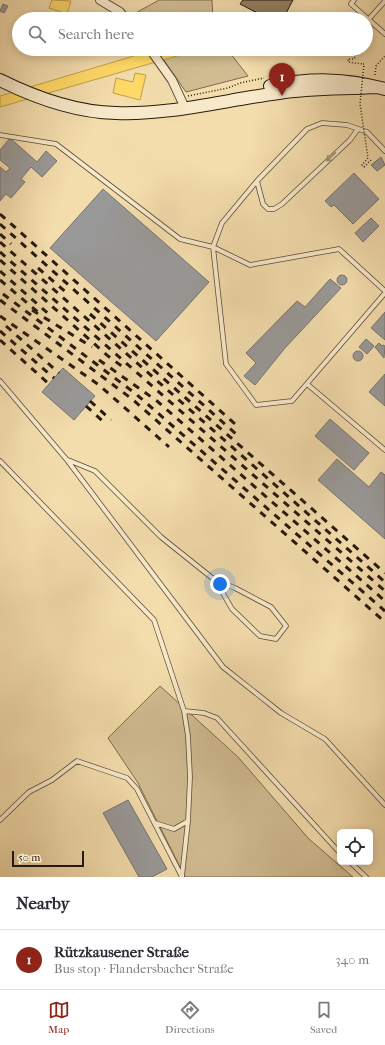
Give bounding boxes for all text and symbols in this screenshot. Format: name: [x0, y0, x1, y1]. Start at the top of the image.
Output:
search box: [12, 12, 373, 56]
icon: search: [26, 23, 48, 45]
text: Search here: [58, 25, 134, 43]
pin: 1: [269, 63, 295, 96]
one-way arrow: [326, 152, 336, 162]
your location: [210, 574, 230, 594]
map controls: [337, 829, 373, 865]
button: locate: [337, 829, 373, 865]
scale bar: [12, 849, 84, 868]
text: 50 m: [18, 851, 40, 864]
text: Nearby: [16, 893, 70, 913]
text: Rützkausener Straße: [54, 943, 189, 961]
text: 1: [27, 952, 31, 967]
text: 340 m: [335, 952, 369, 967]
text: Bus stop · Flandersbacher Straße: [54, 961, 234, 976]
tab: Map: [48, 999, 70, 1036]
tab: Directions: [165, 999, 215, 1036]
tab: Saved: [310, 999, 337, 1036]

